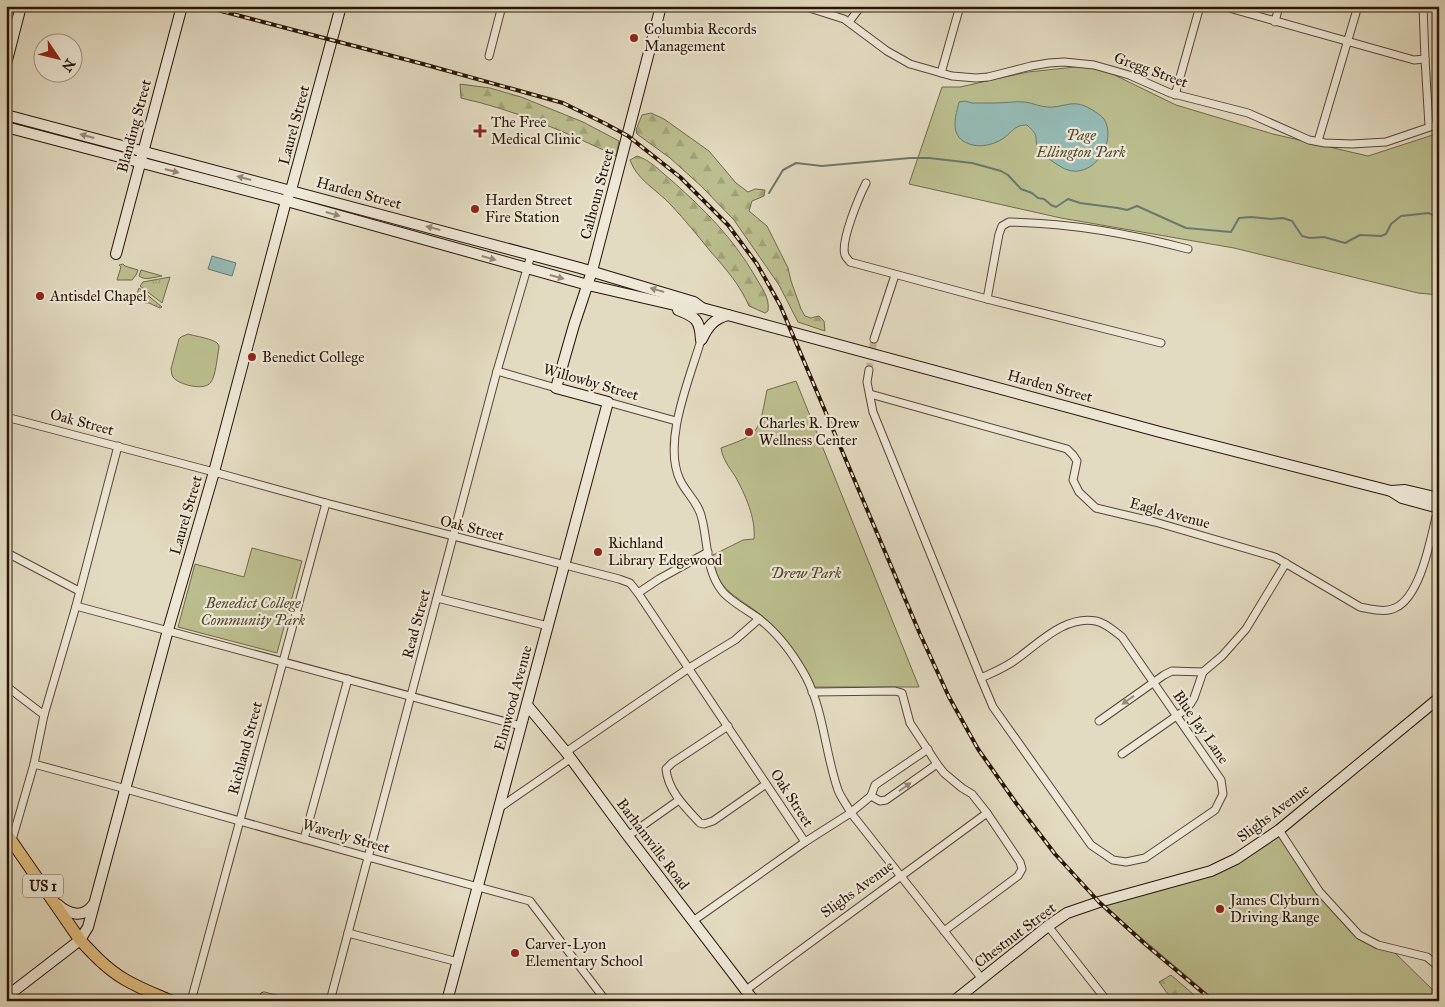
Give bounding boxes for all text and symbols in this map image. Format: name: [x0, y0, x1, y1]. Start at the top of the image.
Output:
place label: Columbia Records Management: [644, 20, 757, 55]
north arrow: [32, 32, 82, 82]
marker: Columbia Records Management: [628, 32, 640, 44]
street label: Gregg Street: [1112, 48, 1191, 92]
text: N: [58, 55, 79, 75]
street label: Blanding Street: [113, 77, 155, 175]
street label: Laurel Street: [275, 83, 313, 167]
place label: The Free Medical Clinic: [491, 113, 581, 148]
marker: The Free Medical Clinic: [473, 124, 487, 138]
park label: Page Ellington Park: [1035, 126, 1126, 161]
one-way arrow: [79, 132, 95, 140]
street label: Calhoun Street: [576, 146, 618, 241]
one-way arrow: [165, 167, 180, 175]
one-way arrow: [236, 173, 251, 181]
street label: Harden Street: [315, 173, 404, 213]
place label: Harden Street Fire Station: [485, 191, 573, 226]
marker: Harden Street Fire Station: [469, 203, 481, 215]
one-way arrow: [325, 210, 340, 218]
one-way arrow: [426, 224, 441, 232]
one-way arrow: [482, 254, 497, 262]
one-way arrow: [550, 273, 565, 281]
one-way arrow: [649, 286, 664, 294]
place label: Antisdel Chapel: [49, 287, 148, 305]
marker: Antisdel Chapel: [34, 290, 46, 302]
place label: Benedict College: [262, 348, 364, 366]
marker: Benedict College: [246, 351, 258, 363]
street label: Willowby Street: [541, 360, 641, 404]
street label: Harden Street: [1006, 366, 1095, 406]
street label: Oak Street: [48, 405, 116, 439]
place label: Charles R. Drew Wellness Center: [759, 414, 859, 449]
marker: Charles R. Drew Wellness Center: [743, 426, 755, 438]
street label: Laurel Street: [166, 473, 206, 557]
street label: Eagle Avenue: [1128, 494, 1212, 532]
street label: Oak Street: [438, 511, 506, 545]
place label: Richland Library Edgewood: [608, 534, 723, 569]
marker: Richland Library Edgewood: [592, 546, 604, 558]
park label: Drew Park: [771, 564, 842, 582]
street label: Read Street: [398, 587, 434, 661]
park label: Benedict College Community Park: [201, 594, 306, 629]
street label: Elmwood Avenue: [490, 643, 536, 753]
street label: Blue Jay Lane: [1168, 687, 1233, 768]
one-way arrow: [1122, 695, 1135, 705]
street label: Richland Street: [224, 699, 266, 797]
street label: Oak Street: [767, 766, 818, 831]
street label: Slighs Avenue: [1233, 780, 1313, 846]
one-way arrow: [898, 782, 912, 792]
street label: Barhamville Road: [613, 795, 693, 894]
street label: Waverly Street: [300, 815, 392, 857]
street label: Slighs Avenue: [817, 856, 897, 922]
road number: US 1: [23, 874, 63, 898]
place label: James Clyburn Driving Range: [1228, 891, 1320, 926]
street label: Chestnut Street: [971, 898, 1060, 971]
marker: James Clyburn Driving Range: [1214, 903, 1226, 915]
place label: Carver-Lyon Elementary School: [525, 935, 644, 970]
marker: Carver-Lyon Elementary School: [509, 947, 521, 959]

